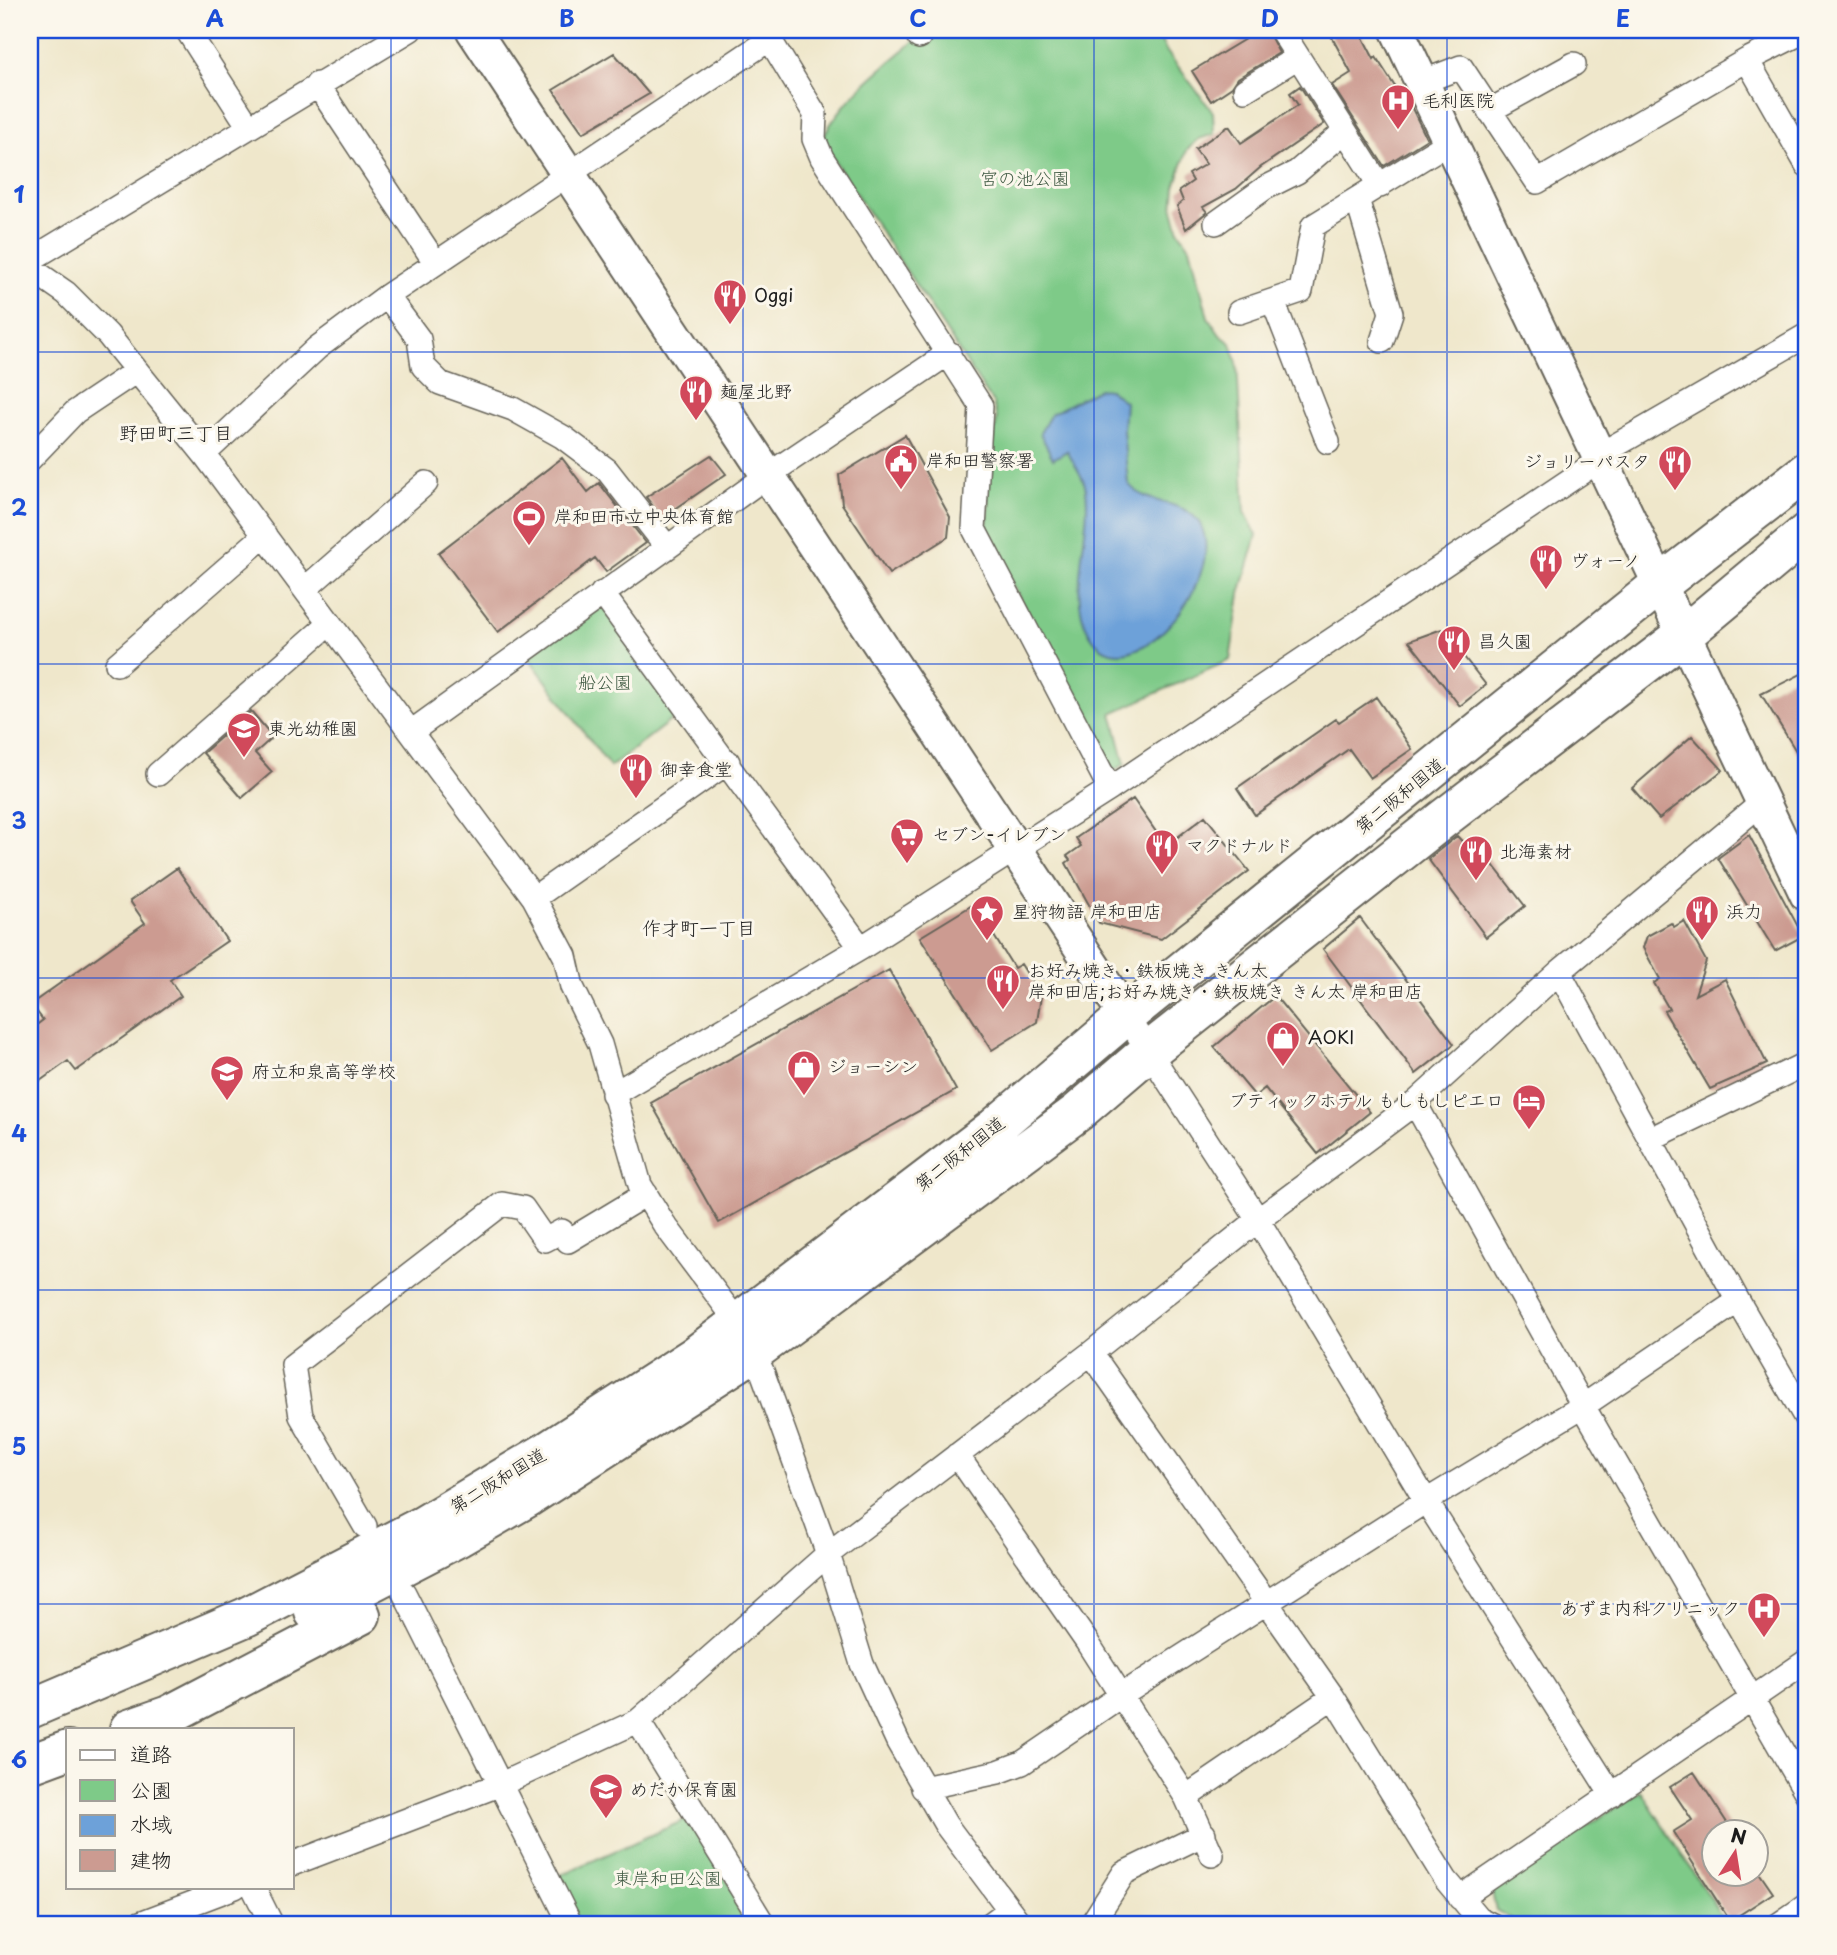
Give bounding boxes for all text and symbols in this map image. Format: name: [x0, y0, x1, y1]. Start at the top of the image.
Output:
text: A: [206, 0, 224, 35]
text: B: [559, 0, 575, 35]
text: C: [909, 0, 927, 35]
text: D: [1261, 0, 1279, 35]
text: E: [1616, 0, 1630, 35]
hospital icon: 毛利医院: [1379, 82, 1417, 131]
place label: 毛利医院: [1422, 86, 1494, 113]
park label: 宮の池公園: [980, 164, 1070, 191]
text: 1: [14, 176, 25, 211]
restaurant icon: Oggi: [711, 277, 749, 326]
place label: Oggi: [754, 281, 793, 308]
restaurant icon: 麺屋北野: [677, 373, 715, 422]
place label: 麺屋北野: [720, 377, 792, 404]
district label: 野田町三丁目: [119, 418, 233, 446]
public building icon: 岸和田警察署: [882, 442, 920, 491]
restaurant icon: ジョリーパスタ: [1656, 443, 1694, 492]
place label: 岸和田警察署: [926, 446, 1034, 473]
place label: ジョリーパスタ: [1524, 447, 1650, 474]
text: 2: [11, 489, 27, 524]
sports icon: 岸和田市立中央体育館: [510, 498, 548, 547]
place label: 岸和田市立中央体育館: [554, 502, 734, 529]
restaurant icon: ヴォーノ: [1527, 542, 1565, 591]
place label: ヴォーノ: [1570, 546, 1641, 573]
restaurant icon: 昌久園: [1435, 623, 1473, 672]
place label: 昌久園: [1478, 627, 1532, 654]
park label: 船公園: [578, 668, 632, 695]
school or university icon: 東光幼稚園: [225, 710, 263, 759]
place label: 東光幼稚園: [268, 714, 358, 741]
street label: 第二阪和国道: [1349, 750, 1450, 839]
restaurant icon: 御幸食堂: [617, 751, 655, 800]
place label: 御幸食堂: [660, 755, 732, 782]
text: 3: [11, 802, 27, 837]
supermarket icon: セブン-イレブン: [888, 816, 926, 865]
place label: セブン-イレブン: [932, 820, 1067, 847]
restaurant icon: マクドナルド: [1143, 827, 1181, 876]
place label: マクドナルド: [1186, 831, 1293, 858]
restaurant icon: 北海素材: [1457, 833, 1495, 882]
place label: 北海素材: [1500, 837, 1572, 864]
place icon: 星狩物語 岸和田店: [968, 893, 1006, 942]
restaurant icon: 浜力: [1683, 893, 1721, 942]
place label: 星狩物語 岸和田店: [1012, 897, 1162, 924]
place label: 浜力: [1726, 897, 1762, 924]
district label: 作才町一丁目: [642, 913, 756, 941]
place label: お好み焼き・鉄板焼き きん太 岸和田店;お好み焼き・鉄板焼き きん太 岸和田店: [1028, 956, 1423, 1004]
restaurant icon: お好み焼き・鉄板焼き きん太 岸和田店;お好み焼き・鉄板焼き きん太 岸和田店: [984, 962, 1022, 1011]
shop icon: AOKI: [1264, 1019, 1302, 1068]
place label: AOKI: [1308, 1023, 1354, 1050]
shop icon: ジョーシン: [785, 1048, 823, 1097]
place label: ジョーシン: [828, 1052, 918, 1079]
school or university icon: 府立和泉高等学校: [208, 1053, 246, 1102]
place label: 府立和泉高等学校: [252, 1057, 396, 1084]
hotel icon: ブティックホテル もしもしピエロ: [1510, 1082, 1548, 1131]
place label: ブティックホテル もしもしピエロ: [1229, 1086, 1504, 1113]
street label: 第二阪和国道: [908, 1109, 1010, 1197]
text: 4: [11, 1115, 27, 1150]
text: 5: [12, 1428, 26, 1463]
street label: 第二阪和国道: [444, 1440, 550, 1519]
hospital icon: あずま内科クリニック: [1745, 1590, 1783, 1639]
place label: あずま内科クリニック: [1560, 1594, 1740, 1621]
legend: [66, 1728, 294, 1888]
text: 道路: [130, 1737, 172, 1769]
text: 6: [11, 1741, 27, 1776]
school or university icon: めだか保育園: [587, 1771, 625, 1820]
text: 公園: [130, 1773, 172, 1805]
place label: めだか保育園: [630, 1775, 738, 1802]
text: 水域: [130, 1807, 172, 1839]
north arrow: [1700, 1818, 1770, 1888]
text: N: [1728, 1820, 1749, 1851]
text: 建物: [130, 1843, 172, 1875]
park label: 東岸和田公園: [614, 1864, 722, 1891]

